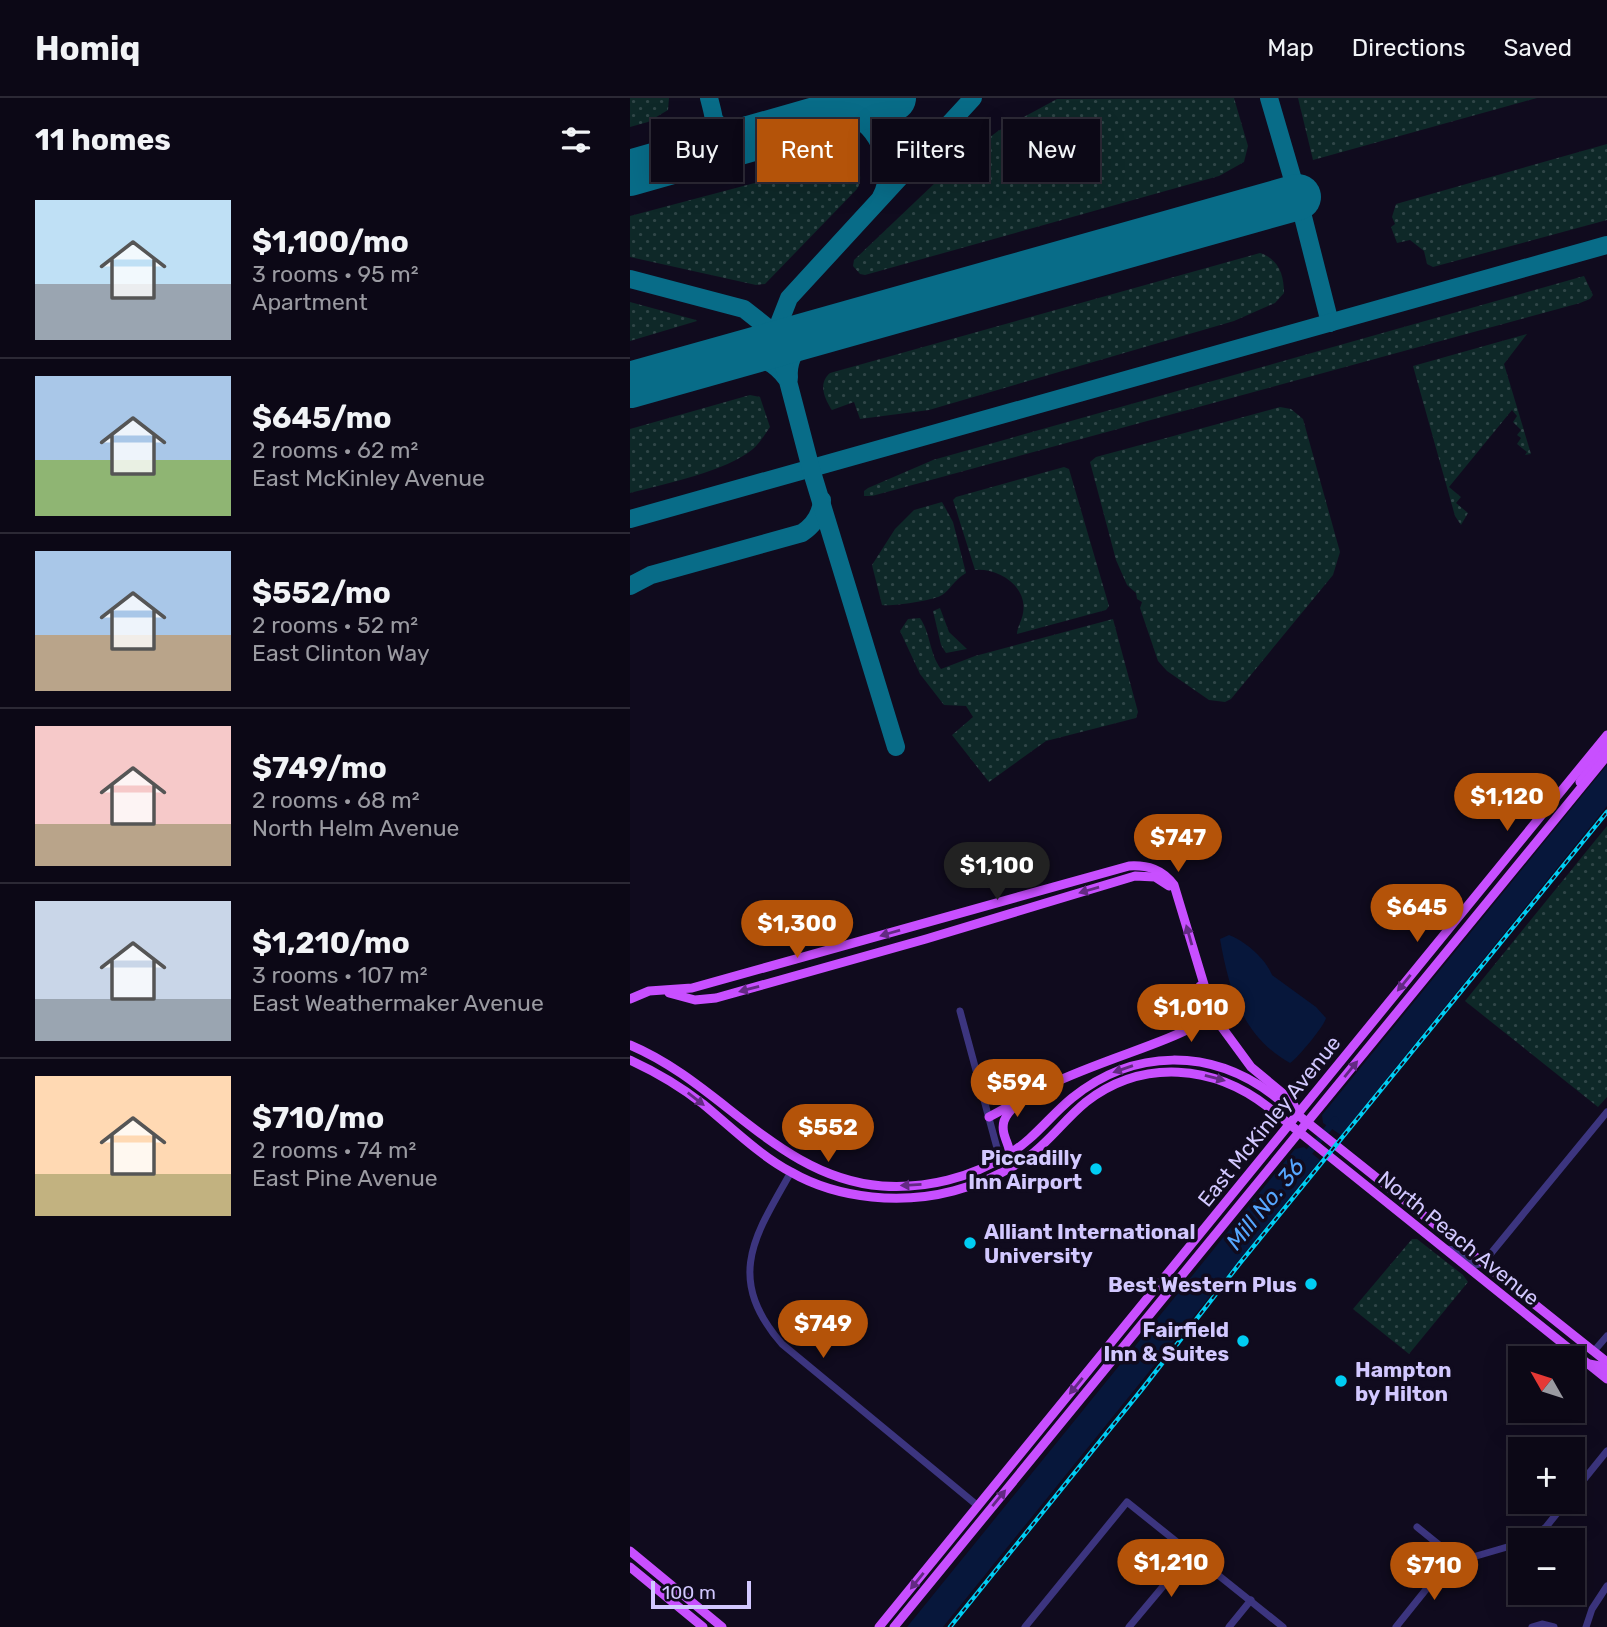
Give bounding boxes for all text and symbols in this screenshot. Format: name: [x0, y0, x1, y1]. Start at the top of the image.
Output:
text: Homiq: [35, 29, 140, 68]
text: Map: [1267, 34, 1314, 62]
text: Directions: [1352, 34, 1465, 62]
text: Saved: [1503, 34, 1572, 62]
chip: Buy: [651, 119, 743, 182]
chip: Rent: [757, 119, 858, 182]
chip: Filters: [872, 119, 989, 182]
chip: New: [1003, 119, 1100, 182]
icon: filters: [557, 121, 595, 159]
text: 11 homes: [35, 122, 171, 158]
text: $1,100/mo: [252, 224, 409, 260]
icon: home: [91, 228, 175, 312]
text: 3 rooms · 95 m²: [252, 260, 419, 288]
text: Apartment: [252, 288, 368, 316]
text: $645/mo: [252, 400, 392, 436]
icon: home: [91, 404, 175, 488]
text: 2 rooms · 62 m²: [252, 436, 418, 464]
text: East McKinley Avenue: [252, 464, 485, 492]
text: $552/mo: [252, 575, 391, 611]
icon: home: [91, 579, 175, 663]
text: 2 rooms · 52 m²: [252, 611, 418, 639]
text: East Clinton Way: [252, 639, 430, 667]
text: $749/mo: [252, 750, 387, 786]
icon: home: [91, 754, 175, 838]
pin: $1,120: [1450, 774, 1564, 833]
text: $1,120: [1470, 782, 1544, 810]
text: 2 rooms · 68 m²: [252, 786, 420, 814]
text: North Helm Avenue: [252, 814, 459, 842]
pin: $747: [1137, 814, 1219, 874]
text: $747: [1150, 823, 1206, 851]
pin: $1,100: [940, 842, 1054, 902]
text: $1,100: [960, 851, 1034, 879]
pin: $645: [1376, 884, 1458, 944]
one-way arrow: [1078, 885, 1099, 895]
text: $645: [1387, 893, 1447, 921]
pin: $1,300: [740, 900, 854, 960]
text: $1,300: [757, 909, 837, 937]
text: $1,210/mo: [252, 925, 410, 961]
one-way arrow: [1184, 925, 1194, 946]
one-way arrow: [878, 928, 900, 939]
icon: home: [91, 929, 175, 1013]
text: 3 rooms · 107 m²: [252, 961, 428, 989]
one-way arrow: [1397, 975, 1412, 992]
one-way arrow: [739, 984, 760, 994]
pin: $1,010: [1134, 984, 1248, 1044]
text: East Weathermaker Avenue: [252, 989, 544, 1017]
text: $1,010: [1153, 993, 1229, 1021]
street label: East McKinley Avenue: [1192, 1030, 1346, 1212]
pin: $594: [976, 1060, 1058, 1119]
one-way arrow: [1343, 1060, 1358, 1078]
one-way arrow: [1113, 1064, 1134, 1075]
text: $594: [987, 1068, 1047, 1096]
one-way arrow: [1205, 1074, 1226, 1084]
one-way arrow: [686, 1092, 704, 1107]
text: $710/mo: [252, 1100, 384, 1136]
icon: home: [91, 1104, 175, 1188]
pin: $552: [787, 1104, 869, 1164]
text: $552: [798, 1113, 858, 1141]
text: 2 rooms · 74 m²: [252, 1136, 416, 1164]
place label: Piccadilly Inn Airport: [968, 1145, 1082, 1194]
water label: Mill No. 36: [1220, 1153, 1310, 1255]
marker: Piccadilly Inn Airport: [1088, 1161, 1104, 1177]
text: East Pine Avenue: [252, 1164, 438, 1192]
street label: North Peach Avenue: [1373, 1165, 1545, 1311]
one-way arrow: [900, 1180, 922, 1191]
place label: Alliant International University: [984, 1219, 1195, 1268]
marker: Alliant International University: [962, 1235, 978, 1251]
place label: Best Western Plus: [1108, 1272, 1297, 1297]
marker: Best Western Plus: [1303, 1276, 1319, 1292]
pin: $749: [782, 1300, 864, 1360]
text: $749: [794, 1309, 852, 1337]
place label: Fairfield Inn & Suites: [1103, 1317, 1229, 1366]
marker: Fairfield Inn & Suites: [1235, 1333, 1251, 1349]
north arrow: [1508, 1346, 1586, 1423]
map controls: [1508, 1346, 1585, 1605]
place label: Hampton by Hilton: [1355, 1357, 1452, 1406]
marker: Hampton by Hilton: [1333, 1373, 1349, 1389]
one-way arrow: [1069, 1378, 1084, 1395]
button: +: [1508, 1437, 1585, 1514]
one-way arrow: [992, 1490, 1007, 1508]
button: −: [1508, 1528, 1585, 1605]
pin: $1,210: [1114, 1540, 1228, 1599]
pin: $710: [1393, 1542, 1475, 1602]
text: $1,210: [1133, 1548, 1209, 1576]
text: $710: [1406, 1551, 1462, 1579]
one-way arrow: [909, 1572, 924, 1590]
scale bar: [651, 1578, 751, 1610]
text: 100 m: [662, 1581, 716, 1604]

